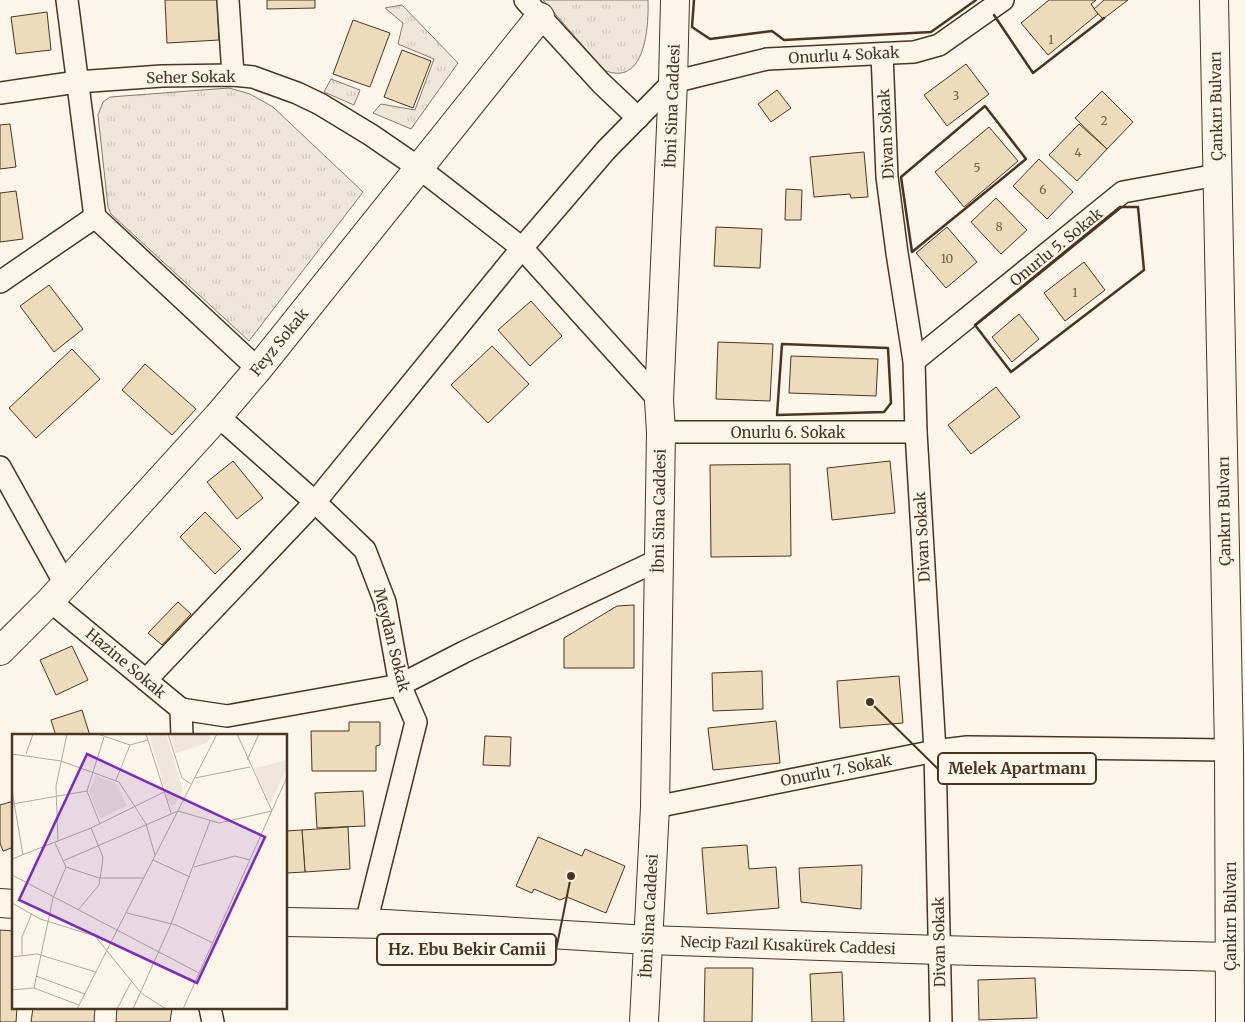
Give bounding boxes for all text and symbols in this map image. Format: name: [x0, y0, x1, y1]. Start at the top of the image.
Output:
house number: 1: [1048, 32, 1054, 47]
street label: İbni Sina Caddesi: [660, 43, 684, 168]
street label: Onurlu 4 Sokak: [788, 43, 901, 67]
street label: Çankırı Bulvarı: [1206, 51, 1226, 161]
street label: Seher Sokak: [146, 67, 236, 87]
street label: Divan Sokak: [874, 88, 898, 180]
house number: 3: [953, 88, 960, 103]
house number: 2: [1100, 113, 1108, 128]
house number: 4: [1074, 145, 1082, 160]
house number: 5: [973, 160, 981, 175]
house number: 6: [1039, 182, 1047, 197]
street label: Onurlu 5. Sokak: [1006, 203, 1107, 290]
house number: 8: [995, 219, 1003, 234]
house number: 10: [941, 251, 954, 266]
house number: 1: [1072, 285, 1078, 300]
street label: Feyz Sokak: [246, 304, 312, 380]
street label: Onurlu 6. Sokak: [731, 423, 846, 442]
street label: İbni Sina Caddesi: [648, 449, 670, 573]
street label: Çankırı Bulvarı: [1214, 456, 1234, 566]
street label: Divan Sokak: [910, 491, 934, 583]
street label: Meydan Sokak: [370, 586, 414, 694]
street label: Hazine Sokak: [82, 624, 170, 702]
inset map: [12, 734, 288, 1010]
street label: Onurlu 7. Sokak: [779, 750, 894, 790]
callout: Melek Apartmanı: [938, 753, 1096, 784]
text: Melek Apartmanı: [948, 758, 1087, 778]
street label: İbni Sina Caddesi: [636, 853, 662, 979]
street label: Çankırı Bulvarı: [1221, 861, 1240, 971]
street label: Divan Sokak: [929, 896, 949, 987]
street label: Necip Fazıl Kısakürek Caddesi: [680, 932, 896, 958]
callout: Hz. Ebu Bekir Camii: [377, 934, 556, 965]
text: Hz. Ebu Bekir Camii: [388, 939, 547, 959]

